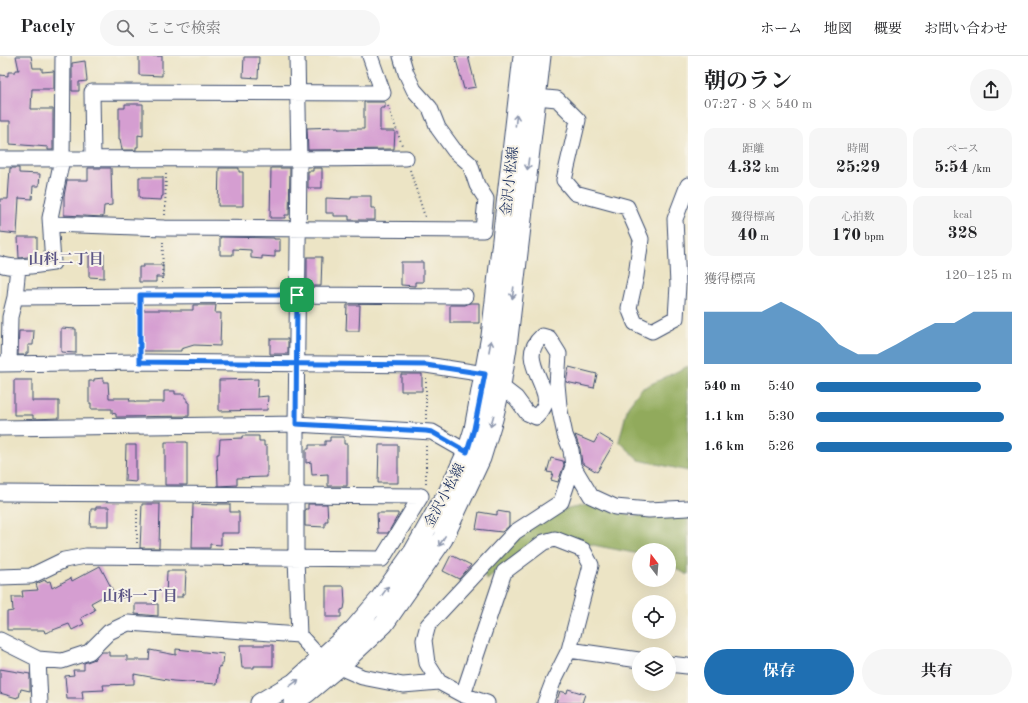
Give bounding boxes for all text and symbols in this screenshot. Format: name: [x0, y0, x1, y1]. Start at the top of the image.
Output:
search box: [100, 10, 380, 46]
icon: search: [114, 17, 136, 39]
text: Pacely: [20, 18, 76, 37]
text: ここで検索: [146, 22, 221, 37]
text: ホーム: [760, 22, 802, 36]
text: 地図: [824, 22, 852, 36]
text: 概要: [874, 22, 902, 36]
text: お問い合わせ: [924, 22, 1008, 36]
button: share: [970, 69, 1012, 111]
text: 朝のラン: [704, 71, 792, 93]
text: 07:27 · 8 × 540 m: [704, 98, 812, 111]
one-way arrow: [512, 114, 520, 127]
text: 距離: [742, 144, 764, 155]
text: 時間: [847, 144, 869, 155]
text: ペース: [946, 144, 979, 155]
street label: 金沢小松線: [498, 145, 521, 217]
one-way arrow: [524, 157, 532, 170]
text: 4.32: [727, 159, 762, 176]
text: 25:29: [836, 159, 880, 176]
text: 5:54: [934, 159, 969, 176]
text: km: [762, 164, 779, 175]
text: /km: [969, 164, 991, 175]
text: kcal: [953, 210, 972, 221]
text: 獲得標高: [731, 212, 775, 223]
text: 心拍数: [841, 212, 874, 223]
text: 328: [948, 225, 977, 242]
text: 40: [738, 227, 757, 244]
text: 170: [832, 227, 861, 244]
text: m: [757, 232, 769, 243]
text: bpm: [861, 232, 884, 243]
district label: 山科二丁目: [28, 251, 104, 268]
text: 120–125 m: [945, 269, 1012, 282]
text: 獲得標高: [704, 273, 756, 286]
pin: [280, 278, 314, 312]
icon: arrive: [286, 284, 308, 306]
one-way arrow: [510, 286, 517, 299]
one-way arrow: [486, 340, 494, 353]
text: 540 m: [704, 380, 741, 393]
text: 5:40: [768, 380, 794, 393]
text: 1.1 km: [704, 410, 744, 423]
text: 5:30: [768, 410, 794, 423]
one-way arrow: [488, 415, 495, 428]
text: 1.6 km: [704, 440, 744, 453]
text: 5:26: [768, 440, 794, 453]
street label: 金沢小松線: [421, 461, 467, 530]
one-way arrow: [437, 535, 445, 547]
north arrow: [632, 543, 676, 587]
map controls: [632, 543, 676, 691]
one-way arrow: [381, 586, 389, 597]
district label: 山科一丁目: [102, 588, 178, 605]
button: locate: [632, 595, 676, 639]
button: layers: [632, 647, 676, 691]
button: 保存: [704, 649, 854, 695]
button: 共有: [862, 649, 1012, 695]
one-way arrow: [288, 678, 299, 687]

